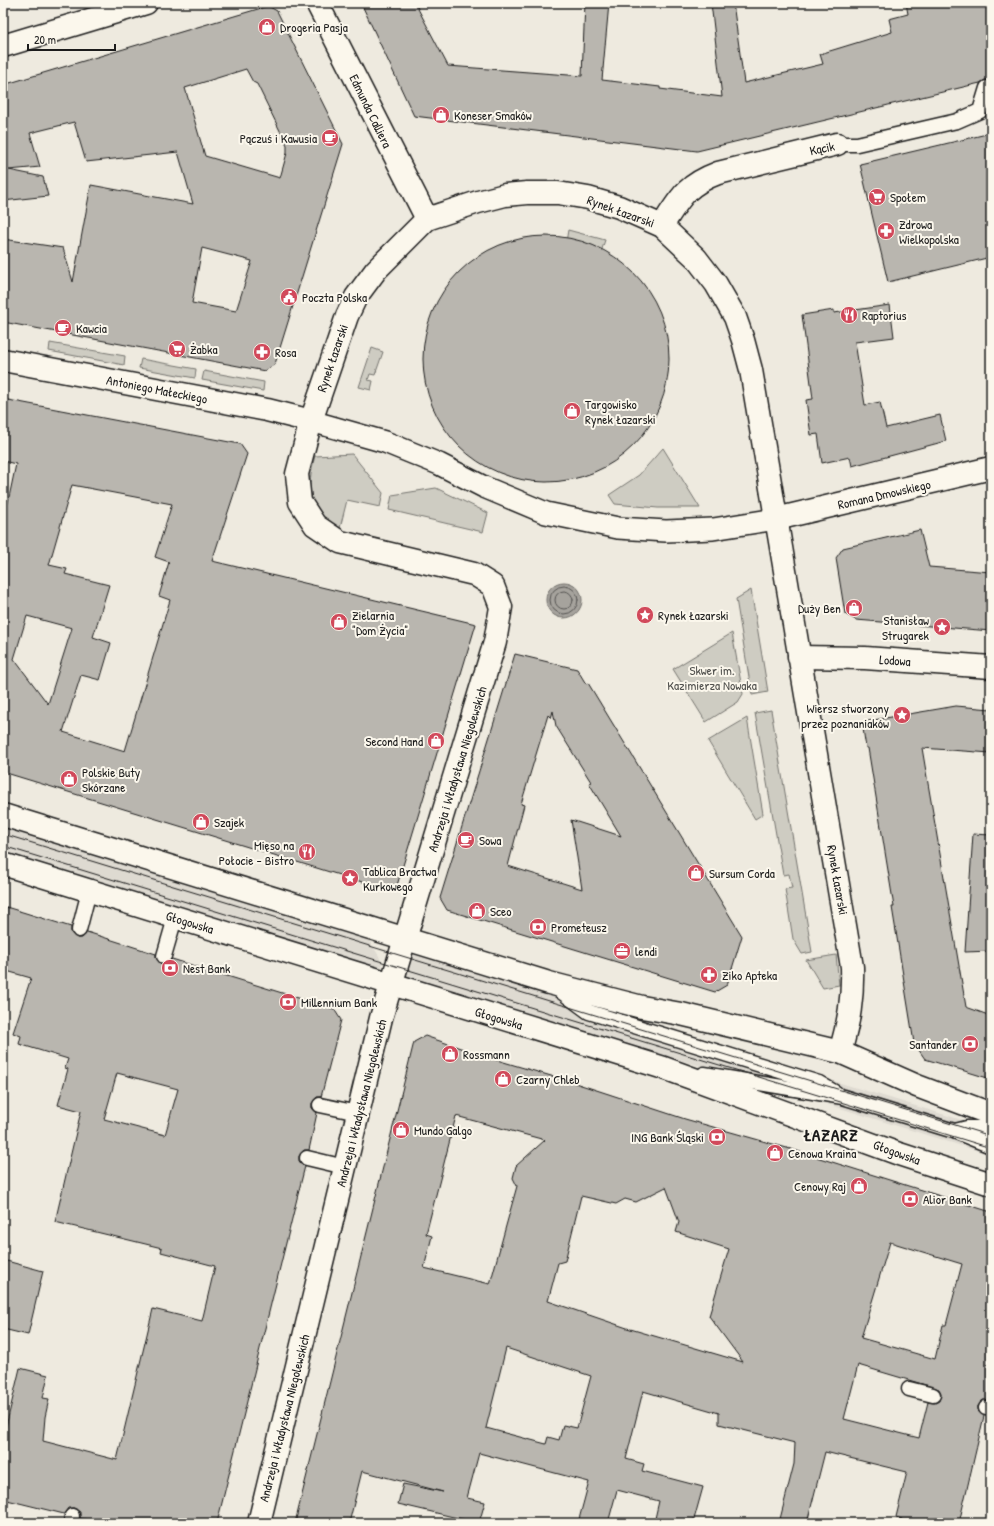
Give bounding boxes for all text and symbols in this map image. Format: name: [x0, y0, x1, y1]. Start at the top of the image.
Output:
shop icon: Drogeria Pasja: [257, 17, 277, 37]
place label: Drogeria Pasja: [280, 18, 348, 36]
scale bar: [28, 26, 115, 52]
text: 20 m: [34, 31, 56, 48]
street label: Edmunda Calliera: [345, 71, 397, 151]
shop icon: Koneser Smaków: [431, 105, 451, 125]
place label: Koneser Smaków: [454, 106, 532, 124]
cafe icon: Pączuś i Kawusia: [320, 128, 340, 148]
place label: Pączuś i Kawusia: [240, 129, 317, 147]
street label: Kącik: [808, 136, 837, 159]
supermarket icon: Społem: [867, 187, 887, 207]
place label: Społem: [890, 188, 926, 206]
street label: Rynek Łazarski: [585, 190, 657, 232]
place label: Zdrowa Wielkopolska: [899, 215, 959, 248]
pharmacy icon: Zdrowa Wielkopolska: [876, 221, 896, 241]
public building icon: Poczta Polska: [279, 287, 299, 307]
place label: Poczta Polska: [302, 288, 367, 306]
restaurant icon: Raptorius: [839, 305, 859, 325]
place label: Raptorius: [862, 306, 906, 324]
cafe icon: Kawcia: [53, 318, 73, 338]
place label: Kawcia: [76, 319, 107, 337]
street label: Rynek Łazarski: [312, 322, 352, 394]
supermarket icon: Żabka: [167, 339, 187, 359]
place label: Żabka: [190, 340, 218, 358]
pharmacy icon: Rosa: [252, 342, 272, 362]
place label: Rosa: [275, 343, 296, 361]
street label: Antoniego Małeckiego: [105, 370, 209, 408]
place label: Targowisko Rynek Łazarski: [585, 395, 656, 428]
shop icon: Targowisko Rynek Łazarski: [562, 401, 582, 421]
street label: Romana Dmowskiego: [836, 475, 932, 513]
shop icon: Duży Ben: [844, 598, 864, 618]
place label: Duży Ben: [798, 599, 841, 617]
place icon: Rynek Łazarski: [635, 605, 655, 625]
place label: Zielarnia "Dom Życia": [352, 606, 408, 639]
place label: Rynek Łazarski: [658, 606, 729, 624]
place label: Stanisław Strugarek: [882, 611, 930, 644]
shop icon: Zielarnia "Dom Życia": [329, 612, 349, 632]
place icon: Stanisław Strugarek: [932, 617, 952, 637]
street label: Lodowa: [879, 650, 911, 670]
park label: Skwer im. Kazimierza Nowaka: [667, 661, 757, 694]
street label: Andrzeja i Władysława Niegolewskich: [423, 683, 491, 854]
place label: Wiersz stworzony przez poznaniaków: [801, 699, 889, 732]
place icon: Wiersz stworzony przez poznaniaków: [892, 705, 912, 725]
shop icon: Second Hand: [426, 731, 446, 751]
place label: Second Hand: [366, 732, 423, 750]
place label: Polskie Buty Skórzane: [82, 763, 141, 796]
shop icon: Polskie Buty Skórzane: [59, 769, 79, 789]
shop icon: Szajek: [191, 812, 211, 832]
place label: Szajek: [214, 813, 245, 831]
cafe icon: Sowa: [456, 830, 476, 850]
place label: Sowa: [479, 831, 501, 849]
place label: Mięso na Połocie - Bistro: [219, 836, 294, 869]
restaurant icon: Mięso na Połocie - Bistro: [297, 842, 317, 862]
street label: Rynek Łazarski: [823, 844, 853, 916]
place label: Tablica Bractwa Kurkowego: [363, 862, 436, 895]
shop icon: Sursum Corda: [686, 863, 706, 883]
place label: Sursum Corda: [709, 864, 775, 882]
place icon: Tablica Bractwa Kurkowego: [340, 868, 360, 888]
shop icon: Sceo: [467, 901, 487, 921]
place label: Sceo: [490, 902, 511, 920]
street label: Głogowska: [164, 906, 216, 938]
bank icon: Prometeusz: [528, 917, 548, 937]
place label: Prometeusz: [551, 918, 607, 936]
office icon: lendi: [612, 941, 632, 961]
place label: lendi: [635, 942, 658, 960]
bank icon: Nest Bank: [160, 958, 180, 978]
place label: Nest Bank: [183, 959, 231, 977]
pharmacy icon: Ziko Apteka: [699, 965, 719, 985]
place label: Ziko Apteka: [722, 966, 777, 984]
bank icon: Millennium Bank: [278, 992, 298, 1012]
place label: Millennium Bank: [301, 993, 378, 1011]
street label: Głogowska: [473, 1002, 525, 1034]
street label: Andrzeja i Władysława Niegolewskich: [331, 1017, 391, 1189]
bank icon: Santander: [960, 1034, 980, 1054]
place label: Santander: [909, 1035, 957, 1053]
shop icon: Rossmann: [440, 1044, 460, 1064]
place label: Rossmann: [463, 1045, 510, 1063]
shop icon: Czarny Chleb: [493, 1069, 513, 1089]
place label: Czarny Chleb: [516, 1070, 580, 1088]
shop icon: Mundo Galgo: [391, 1120, 411, 1140]
place label: Mundo Galgo: [414, 1121, 472, 1139]
district label: ŁAZARZ: [803, 1123, 859, 1146]
bank icon: ING Bank Śląski: [707, 1127, 727, 1147]
place label: ING Bank Śląski: [631, 1128, 704, 1146]
street label: Głogowska: [871, 1135, 923, 1169]
shop icon: Cenowa Kraina: [765, 1143, 785, 1163]
place label: Cenowa Kraina: [788, 1144, 856, 1162]
shop icon: Cenowy Raj: [849, 1176, 869, 1196]
place label: Cenowy Raj: [794, 1177, 846, 1195]
bank icon: Alior Bank: [900, 1189, 920, 1209]
place label: Alior Bank: [923, 1190, 973, 1208]
street label: Andrzeja i Władysława Niegolewskich: [254, 1332, 314, 1504]

